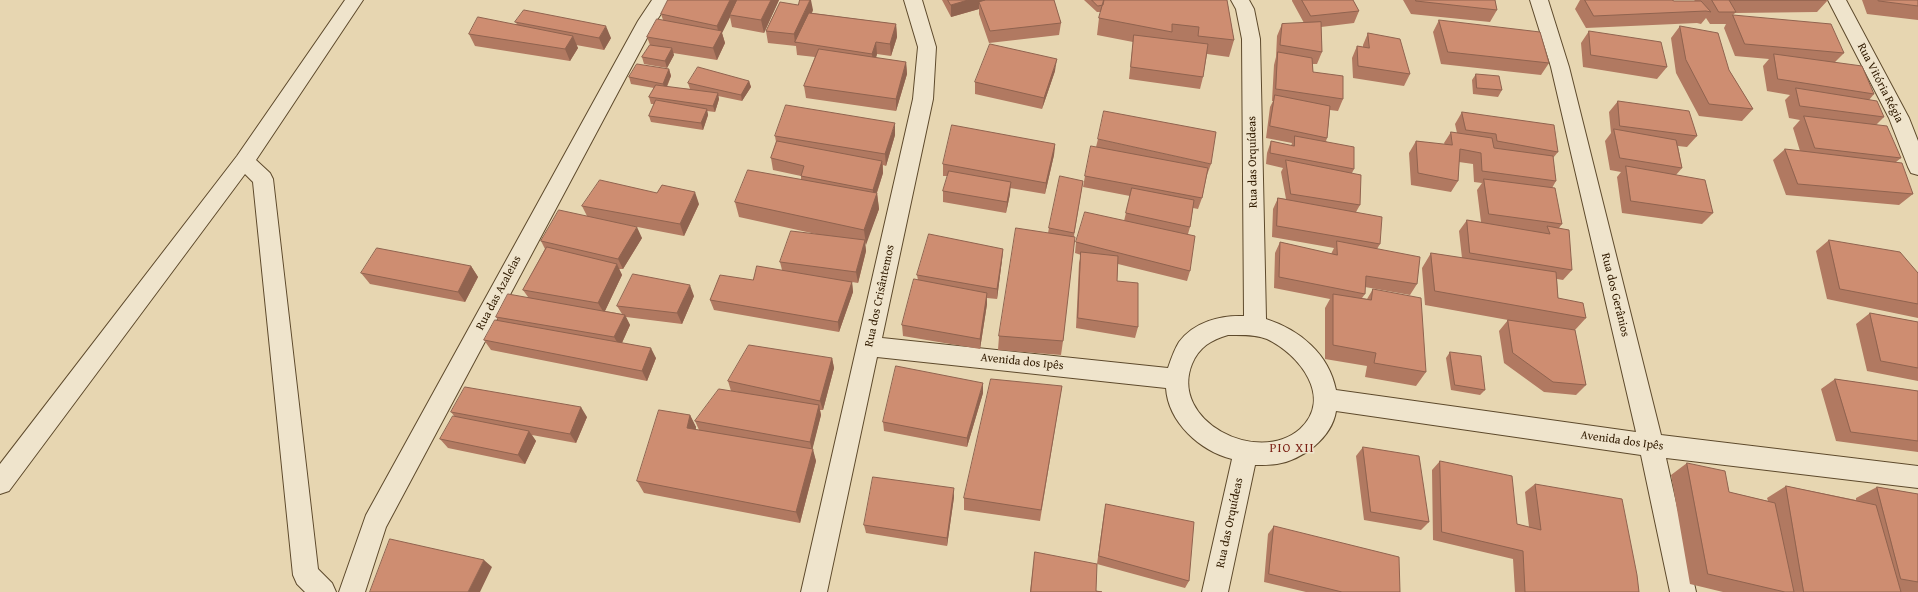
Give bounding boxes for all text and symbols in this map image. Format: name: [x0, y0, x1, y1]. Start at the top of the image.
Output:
street label: Rua Vitória Régia: [1854, 41, 1906, 125]
street label: Rua das Orquídeas: [1245, 116, 1261, 208]
street label: Rua dos Crisântemos: [862, 244, 898, 348]
street label: Rua dos Gerânios: [1598, 252, 1632, 338]
street label: Rua das Azaleias: [473, 253, 525, 333]
street label: Avenida dos Ipês: [980, 350, 1064, 374]
street label: Avenida dos Ipês: [1580, 428, 1664, 454]
district label: PIO XII: [1270, 441, 1314, 457]
street label: Rua das Orquídeas: [1213, 477, 1247, 569]

